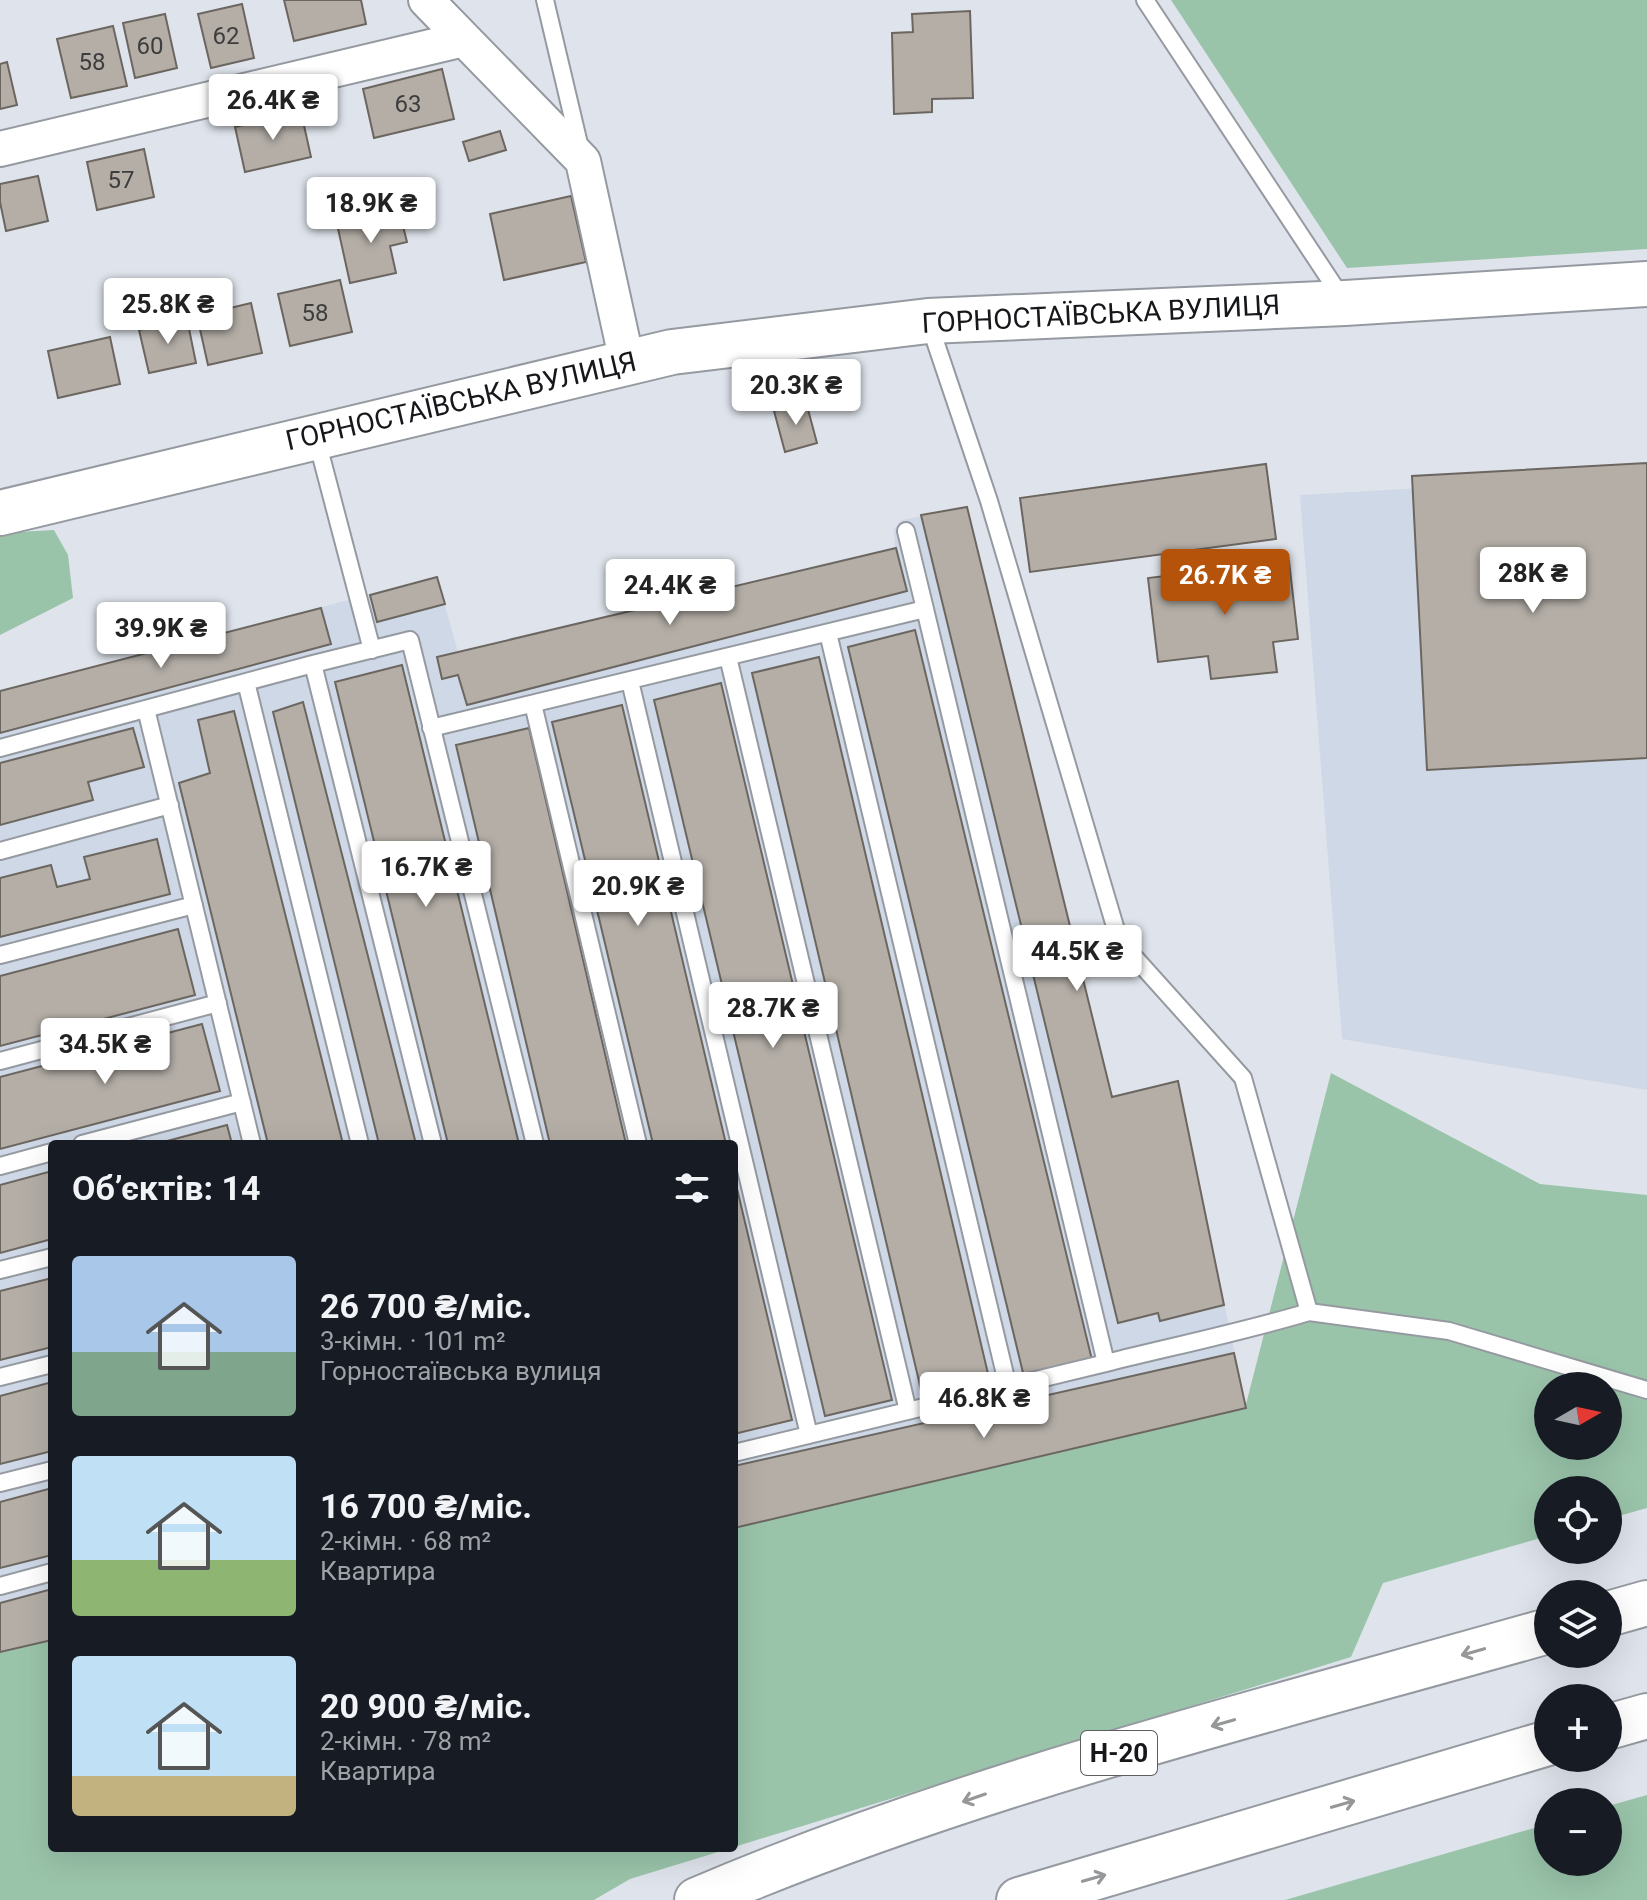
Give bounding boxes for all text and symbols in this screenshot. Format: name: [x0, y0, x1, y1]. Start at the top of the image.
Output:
house number: 62: [213, 22, 239, 50]
house number: 60: [137, 32, 163, 60]
house number: 58: [79, 48, 105, 76]
pin: 26.4K ₴: [199, 74, 347, 142]
text: 26.4K ₴: [227, 85, 319, 115]
house number: 63: [395, 90, 421, 118]
house number: 57: [108, 166, 134, 194]
pin: 18.9K ₴: [297, 177, 445, 245]
text: 18.9K ₴: [325, 188, 417, 218]
pin: 25.8K ₴: [94, 278, 242, 346]
street label: ГОРНОСТАЇВСЬКА ВУЛИЦЯ: [921, 288, 1281, 340]
text: 25.8K ₴: [122, 289, 214, 319]
house number: 58: [302, 299, 328, 327]
street label: ГОРНОСТАЇВСЬКА ВУЛИЦЯ: [282, 345, 640, 457]
pin: 20.3K ₴: [722, 359, 870, 427]
text: 20.3K ₴: [750, 370, 842, 400]
pin: 28K ₴: [1477, 547, 1589, 615]
pin: 26.7K ₴: [1151, 549, 1299, 617]
text: 28K ₴: [1498, 558, 1568, 588]
pin: 24.4K ₴: [596, 559, 744, 627]
text: 26.7K ₴: [1179, 560, 1271, 590]
text: 24.4K ₴: [624, 570, 716, 600]
pin: 39.9K ₴: [87, 602, 235, 670]
text: 39.9K ₴: [115, 613, 207, 643]
pin: 16.7K ₴: [352, 841, 500, 909]
text: 16.7K ₴: [380, 852, 472, 882]
pin: 20.9K ₴: [564, 860, 712, 928]
text: 20.9K ₴: [592, 871, 684, 901]
pin: 44.5K ₴: [1003, 925, 1151, 993]
text: 44.5K ₴: [1031, 936, 1123, 966]
pin: 28.7K ₴: [699, 982, 847, 1050]
text: 28.7K ₴: [727, 993, 819, 1023]
pin: 34.5K ₴: [31, 1018, 179, 1086]
text: 34.5K ₴: [59, 1029, 151, 1059]
icon: filters: [670, 1166, 714, 1210]
text: Об’єктів: 14: [72, 1168, 261, 1208]
text: 26 700 ₴/міс.: [320, 1286, 532, 1326]
icon: home: [136, 1288, 232, 1384]
text: 3-кімн. · 101 m²: [320, 1326, 506, 1356]
text: Горностаївська вулиця: [320, 1356, 601, 1386]
pin: 46.8K ₴: [910, 1372, 1058, 1440]
north arrow: [1534, 1372, 1622, 1460]
map controls: [1534, 1372, 1622, 1876]
text: 46.8K ₴: [938, 1383, 1030, 1413]
button: locate: [1534, 1476, 1622, 1564]
text: 16 700 ₴/міс.: [320, 1486, 532, 1526]
icon: home: [136, 1488, 232, 1584]
text: 2-кімн. · 68 m²: [320, 1526, 491, 1556]
text: Квартира: [320, 1556, 436, 1586]
button: layers: [1534, 1580, 1622, 1668]
one-way arrow: [1461, 1646, 1486, 1660]
button: +: [1534, 1684, 1622, 1772]
text: 20 900 ₴/міс.: [320, 1686, 532, 1726]
icon: home: [136, 1688, 232, 1784]
one-way arrow: [1210, 1717, 1236, 1732]
text: 2-кімн. · 78 m²: [320, 1726, 491, 1756]
road number: Н-20: [1081, 1731, 1157, 1775]
text: Квартира: [320, 1756, 436, 1786]
button: −: [1534, 1788, 1622, 1876]
one-way arrow: [962, 1791, 987, 1806]
one-way arrow: [1329, 1796, 1355, 1811]
one-way arrow: [1080, 1870, 1106, 1885]

